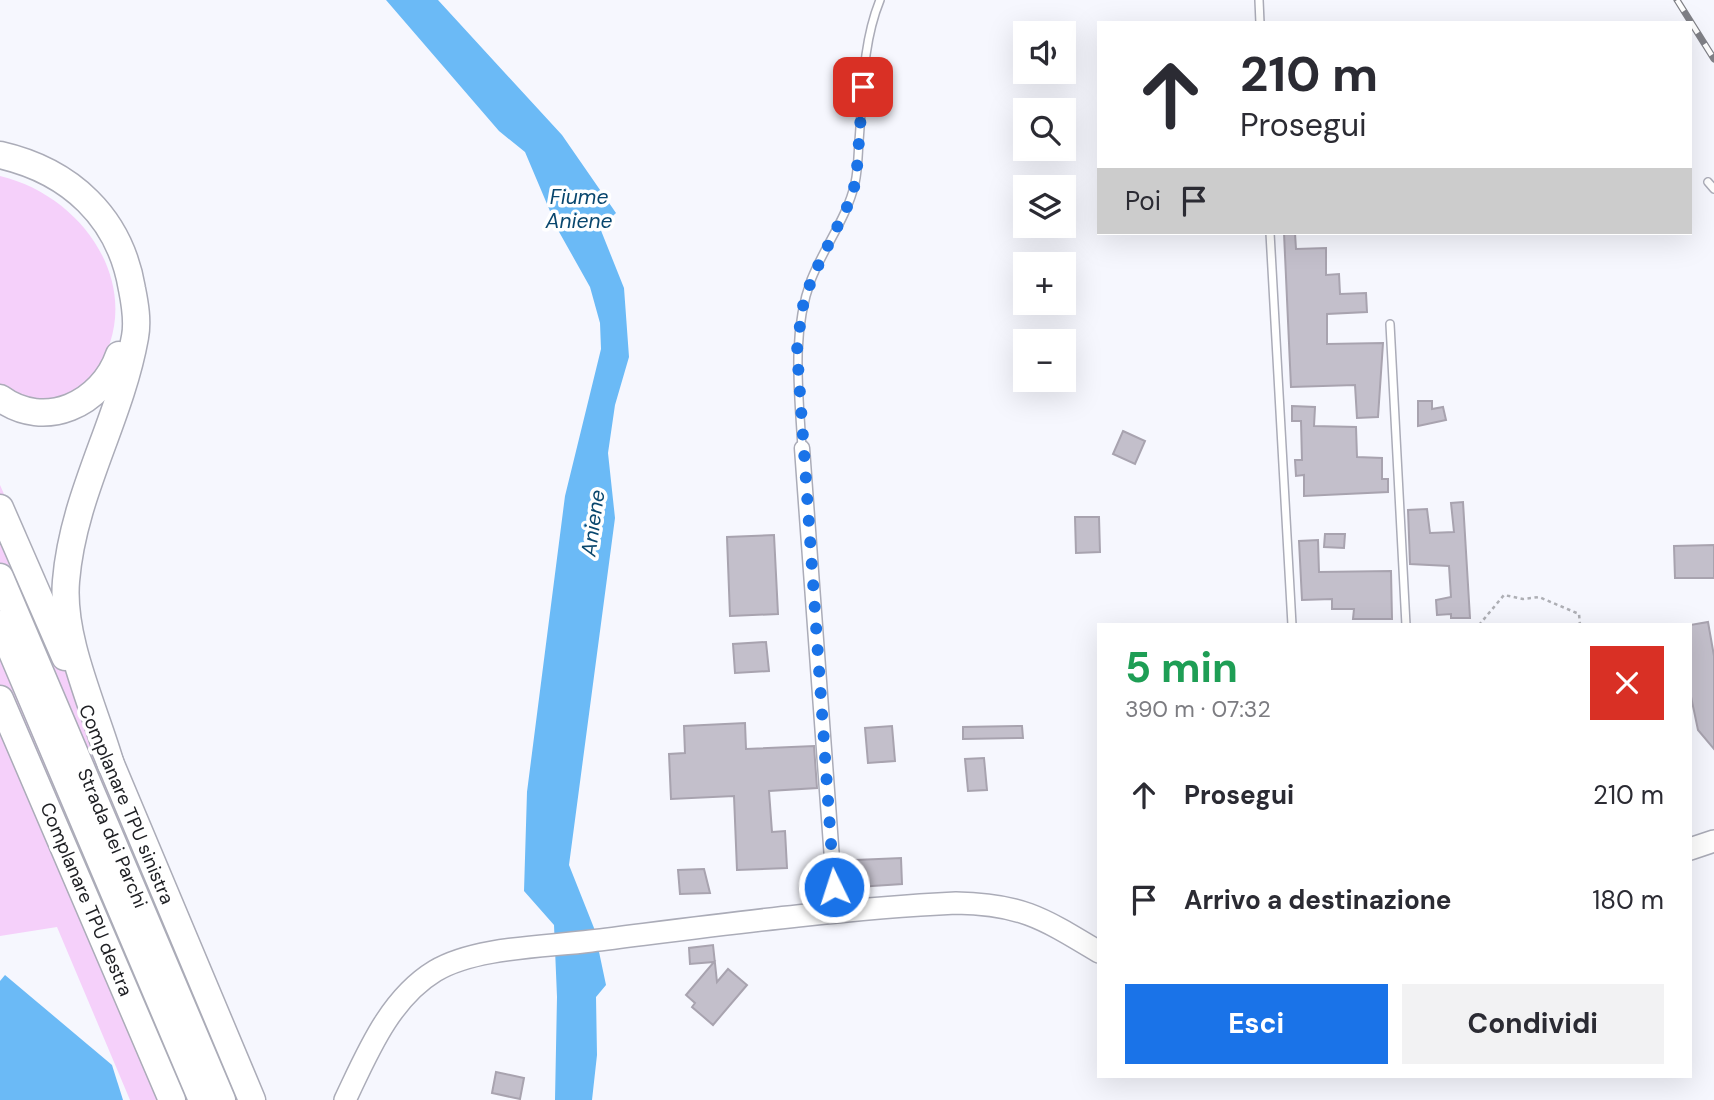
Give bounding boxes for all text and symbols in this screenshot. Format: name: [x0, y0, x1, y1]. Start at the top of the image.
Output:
map controls: [1013, 21, 1076, 392]
button: sound: [1013, 21, 1076, 84]
text: 210 m: [1240, 42, 1378, 106]
icon: ahead: [1125, 49, 1216, 140]
pin: [833, 57, 893, 117]
icon: arrive: [844, 68, 882, 106]
button: search: [1013, 98, 1076, 161]
text: Prosegui: [1240, 104, 1367, 146]
button: layers: [1013, 175, 1076, 238]
icon: arrive: [1175, 182, 1213, 220]
water label: Fiume Aniene: [544, 183, 613, 235]
text: Poi: [1125, 184, 1161, 218]
button: +: [1013, 252, 1076, 315]
button: −: [1013, 329, 1076, 392]
water label: Aniene: [574, 488, 612, 559]
text: 5 min: [1125, 640, 1238, 695]
button: close: [1590, 646, 1664, 720]
text: 390 m · 07:32: [1125, 694, 1271, 724]
street label: Complanare TPU sinistra: [73, 700, 180, 908]
street label: Strada dei Parchi: [72, 765, 153, 912]
icon: ahead: [1125, 776, 1163, 814]
text: Prosegui: [1184, 778, 1294, 812]
text: 210 m: [1593, 778, 1664, 812]
street label: Complanare TPU destra: [34, 799, 139, 1000]
position arrow: [797, 850, 871, 924]
icon: arrive: [1125, 881, 1163, 919]
text: Arrivo a destinazione: [1184, 883, 1451, 917]
text: 180 m: [1592, 883, 1664, 917]
button: Esci: [1125, 984, 1388, 1064]
button: Condividi: [1402, 984, 1664, 1064]

